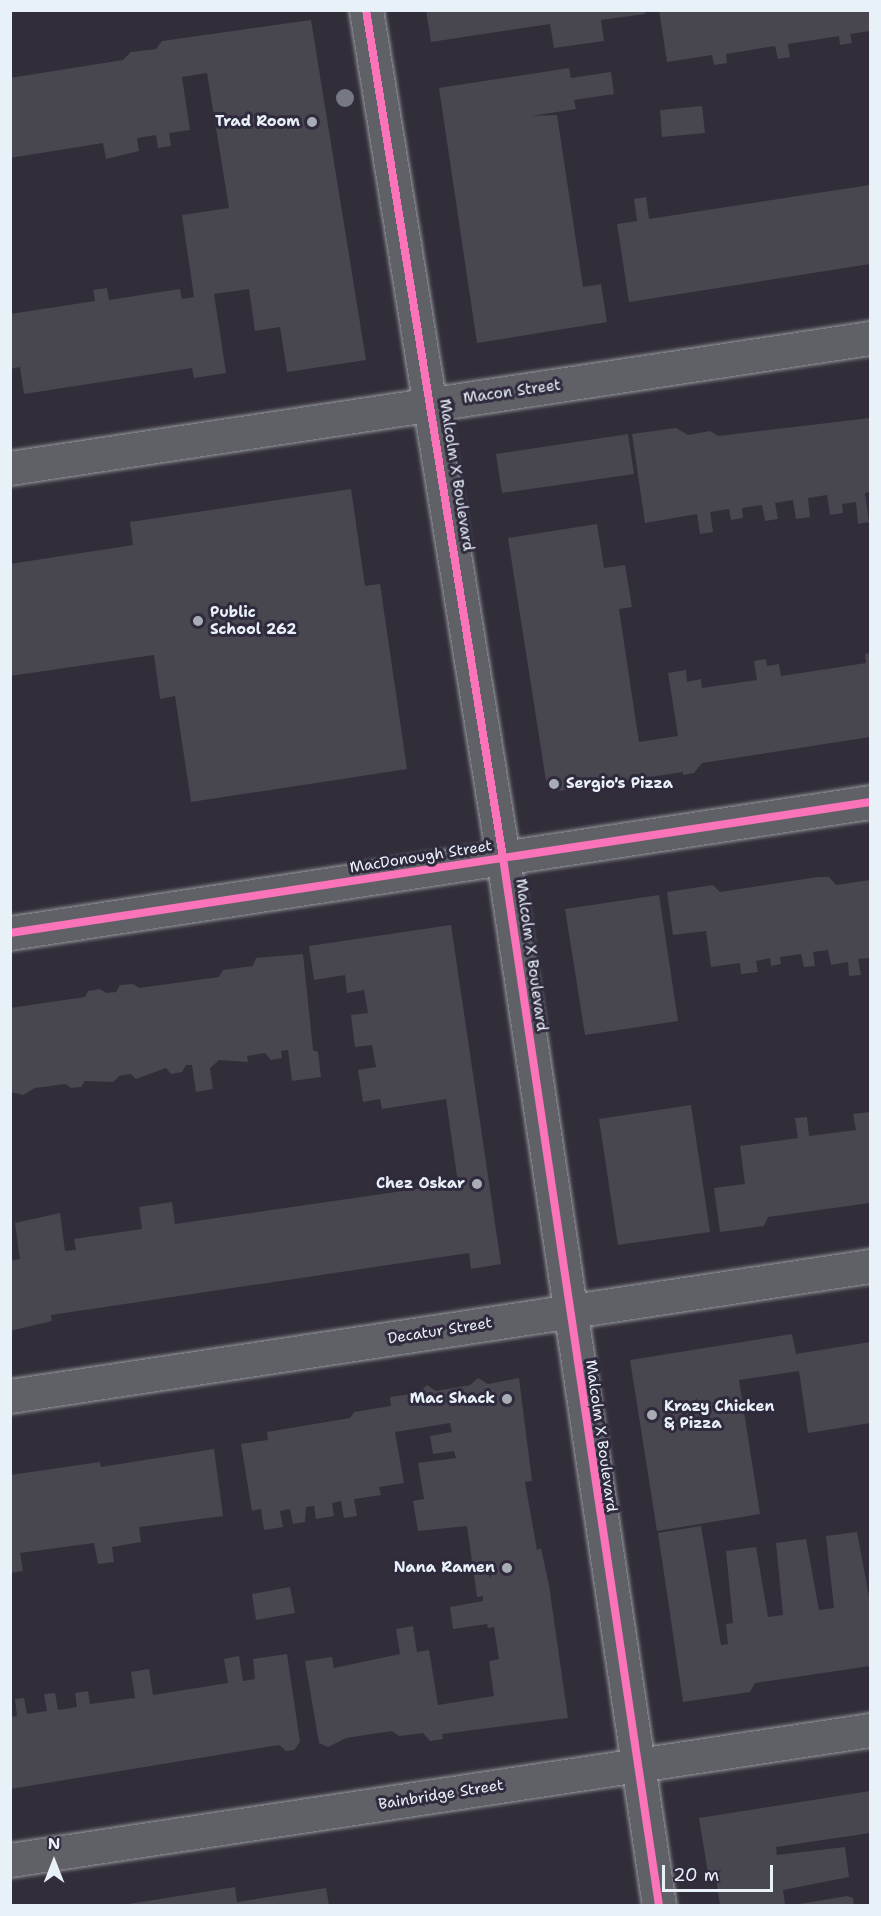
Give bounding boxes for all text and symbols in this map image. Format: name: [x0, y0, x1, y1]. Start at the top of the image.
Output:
place label: Trad Room: [215, 113, 300, 131]
marker: Trad Room: [305, 115, 319, 129]
street label: Macon Street: [462, 376, 562, 408]
street label: Malcolm X Boulevard: [435, 398, 477, 552]
place label: Public School 262: [210, 603, 297, 638]
marker: Public School 262: [191, 614, 205, 628]
place label: Sergio's Pizza: [566, 775, 673, 793]
marker: Sergio's Pizza: [547, 777, 561, 791]
street label: MacDonough Street: [348, 837, 494, 877]
street label: Malcolm X Boulevard: [511, 878, 551, 1032]
place label: Chez Oskar: [376, 1175, 465, 1193]
marker: Chez Oskar: [470, 1177, 484, 1191]
street label: Decatur Street: [386, 1314, 494, 1348]
street label: Malcolm X Boulevard: [581, 1359, 621, 1513]
place label: Mac Shack: [410, 1390, 495, 1408]
marker: Mac Shack: [500, 1392, 514, 1406]
place label: Krazy Chicken & Pizza: [664, 1397, 774, 1432]
marker: Krazy Chicken & Pizza: [645, 1408, 659, 1422]
place label: Nana Ramen: [394, 1559, 495, 1577]
marker: Nana Ramen: [500, 1561, 514, 1575]
street label: Bainbridge Street: [377, 1776, 505, 1814]
north arrow: [24, 1832, 84, 1892]
text: N: [48, 1833, 60, 1854]
scale bar: [665, 1853, 776, 1891]
text: 20 m: [673, 1863, 719, 1887]

